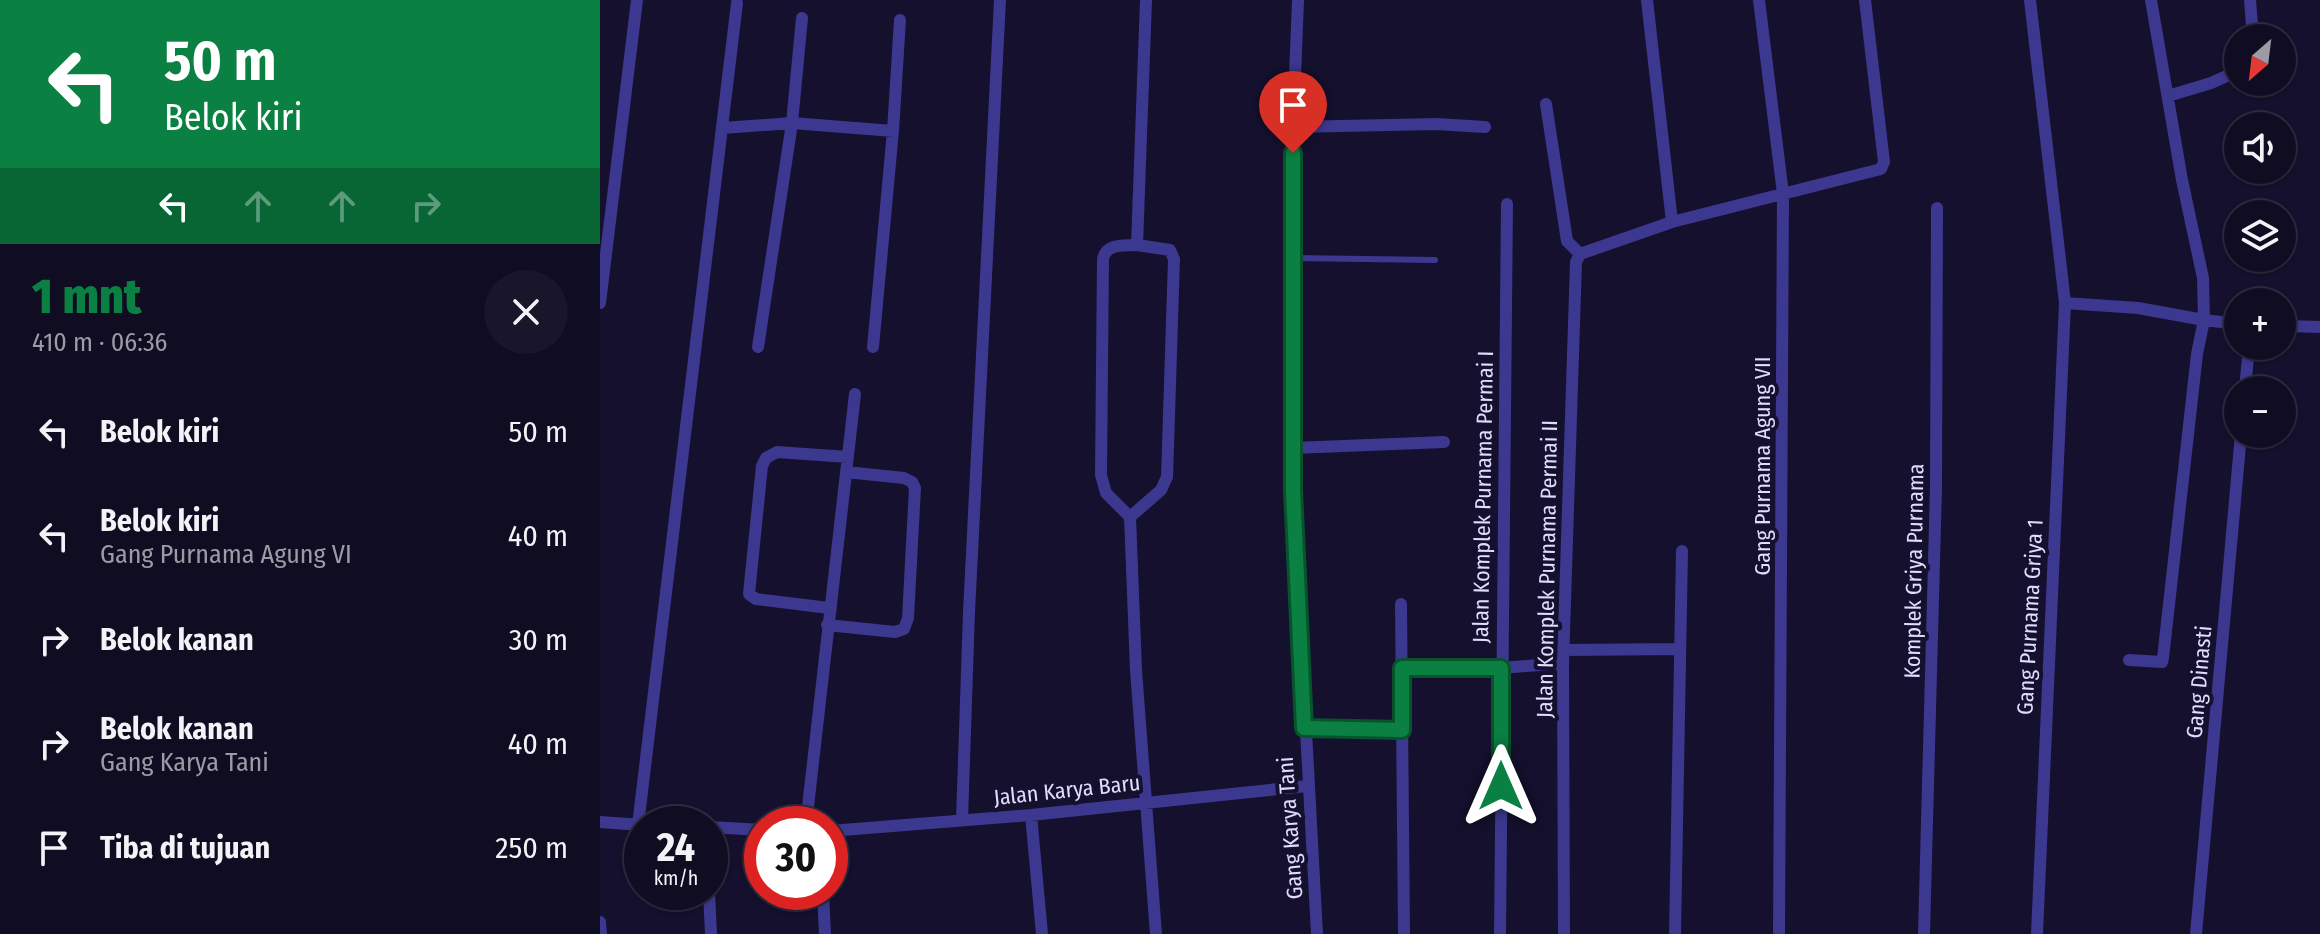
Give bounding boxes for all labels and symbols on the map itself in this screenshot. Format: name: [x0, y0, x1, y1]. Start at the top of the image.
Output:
north arrow: [2224, 24, 2296, 96]
pin: [1259, 71, 1327, 153]
street label: Jalan Komplek Purnama Permai I: [1467, 351, 1499, 643]
street label: Gang Purnama Agung VII: [1749, 357, 1776, 575]
street label: Jalan Komplek Purnama Permai II: [1531, 420, 1563, 718]
street label: Komplek Griya Purnama: [1899, 463, 1929, 679]
street label: Gang Purnama Griya 1: [2011, 519, 2049, 715]
street label: Gang Dinasti: [2181, 624, 2217, 740]
position arrow: [1459, 744, 1543, 828]
street label: Gang Karya Tani: [1272, 756, 1308, 900]
street label: Jalan Karya Baru: [992, 769, 1142, 811]
speed limit sign: 30: [744, 806, 848, 910]

